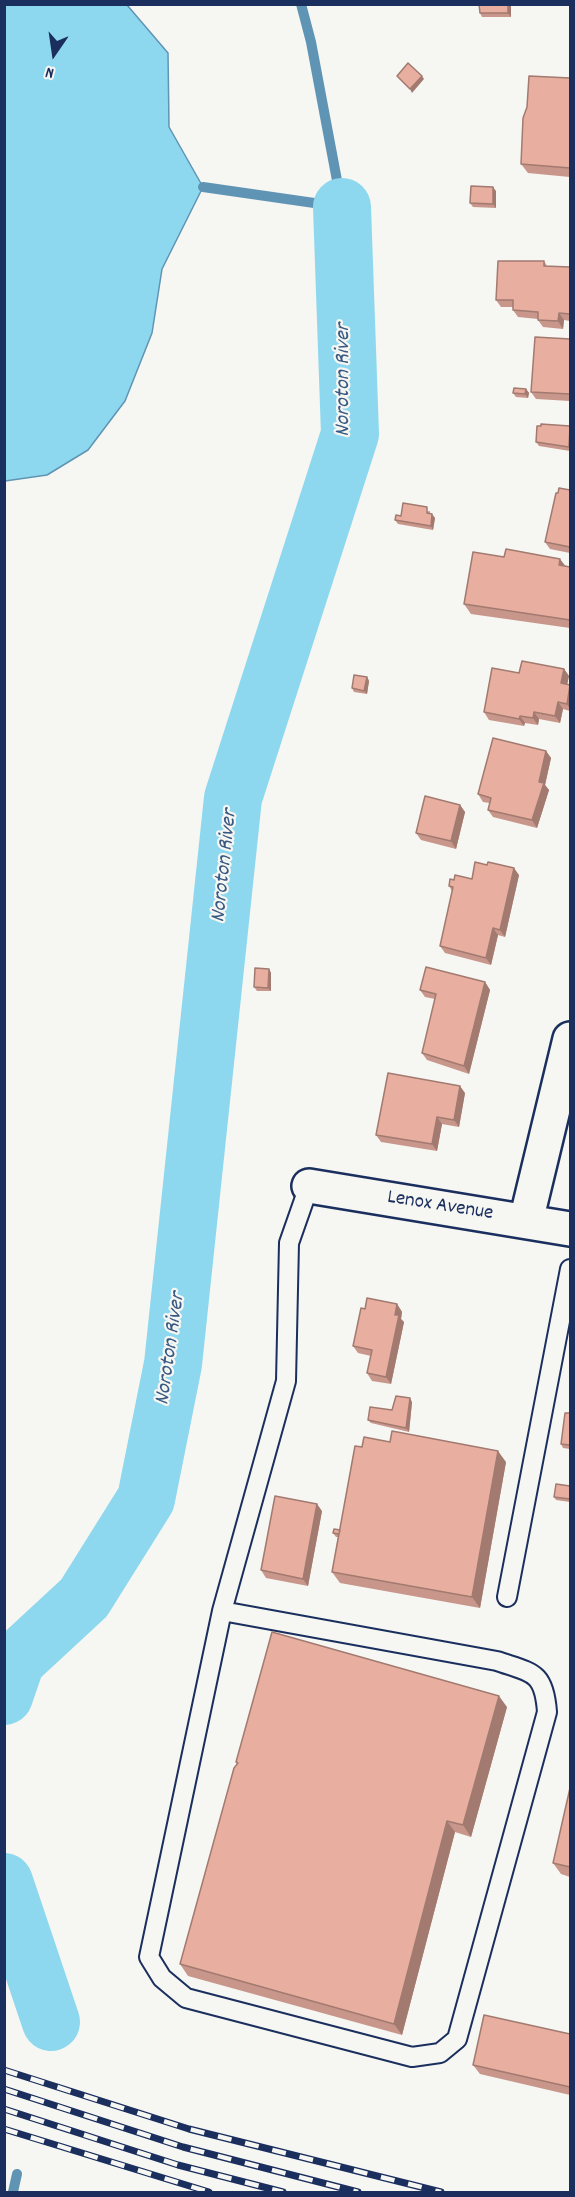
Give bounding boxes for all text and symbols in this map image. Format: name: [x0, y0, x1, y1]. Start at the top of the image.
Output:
north arrow: [24, 24, 84, 84]
text: N: [43, 60, 56, 84]
water label: Noroton River: [332, 323, 358, 437]
water label: Noroton River: [207, 808, 245, 924]
street label: Lenox Avenue: [385, 1186, 495, 1228]
water label: Noroton River: [151, 1291, 193, 1407]

